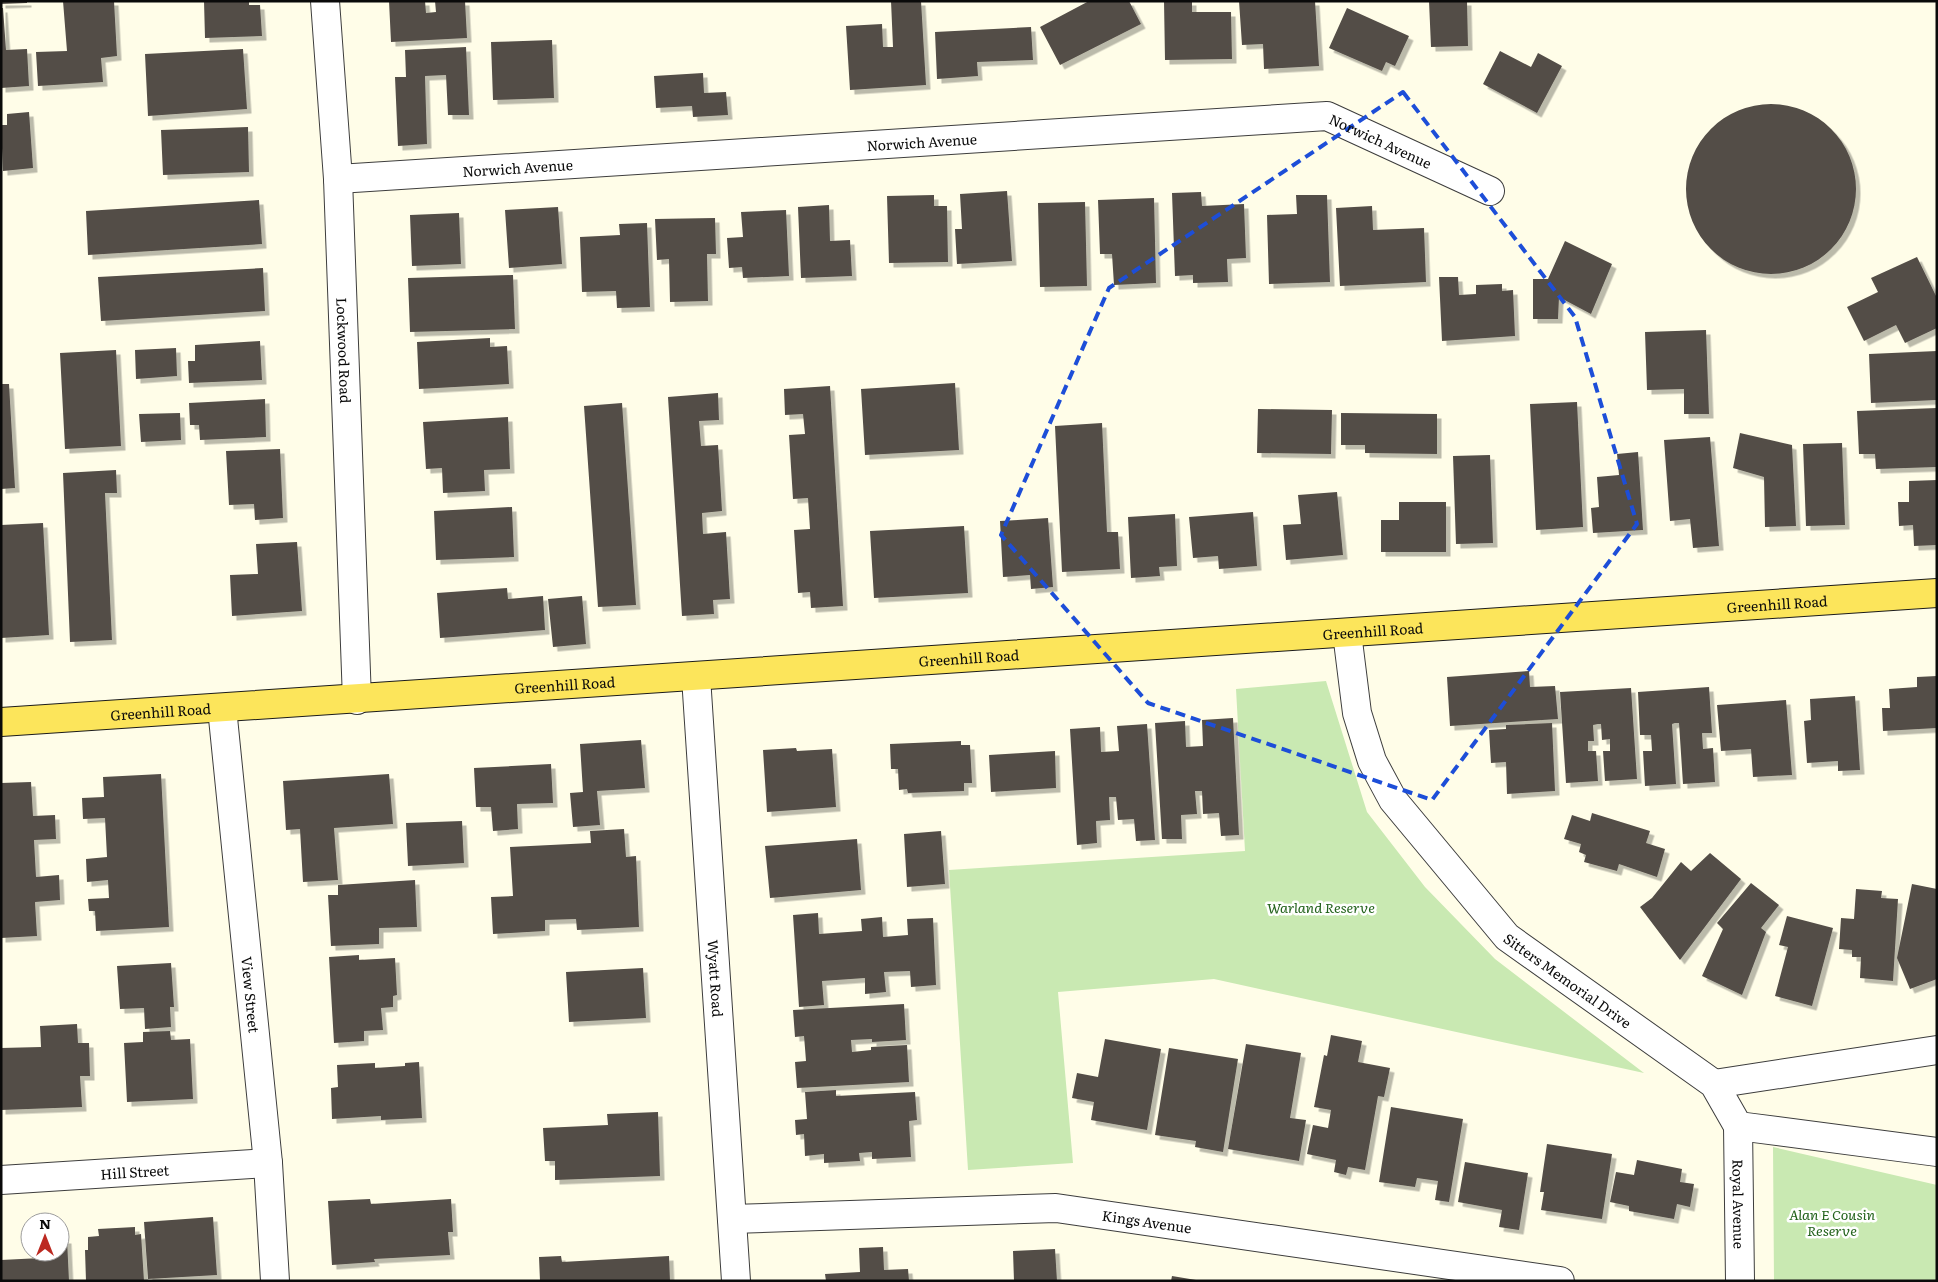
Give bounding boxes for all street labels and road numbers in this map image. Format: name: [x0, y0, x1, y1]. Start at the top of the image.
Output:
street label: Norwich Avenue: [1326, 108, 1435, 173]
street label: Norwich Avenue: [866, 128, 978, 155]
street label: Norwich Avenue: [462, 154, 573, 181]
street label: Lockwood Road: [332, 297, 356, 404]
street label: Greenhill Road: [1726, 590, 1828, 617]
street label: Greenhill Road: [1322, 617, 1424, 644]
street label: Greenhill Road: [918, 644, 1020, 671]
street label: Greenhill Road: [514, 671, 616, 698]
street label: Greenhill Road: [110, 698, 212, 725]
street label: Sitters Memorial Drive: [1500, 928, 1636, 1032]
street label: Wyatt Road: [703, 939, 729, 1018]
street label: View Street: [237, 955, 265, 1034]
street label: Hill Street: [100, 1159, 170, 1184]
street label: Royal Avenue: [1728, 1159, 1750, 1249]
street label: Kings Avenue: [1101, 1205, 1193, 1238]

